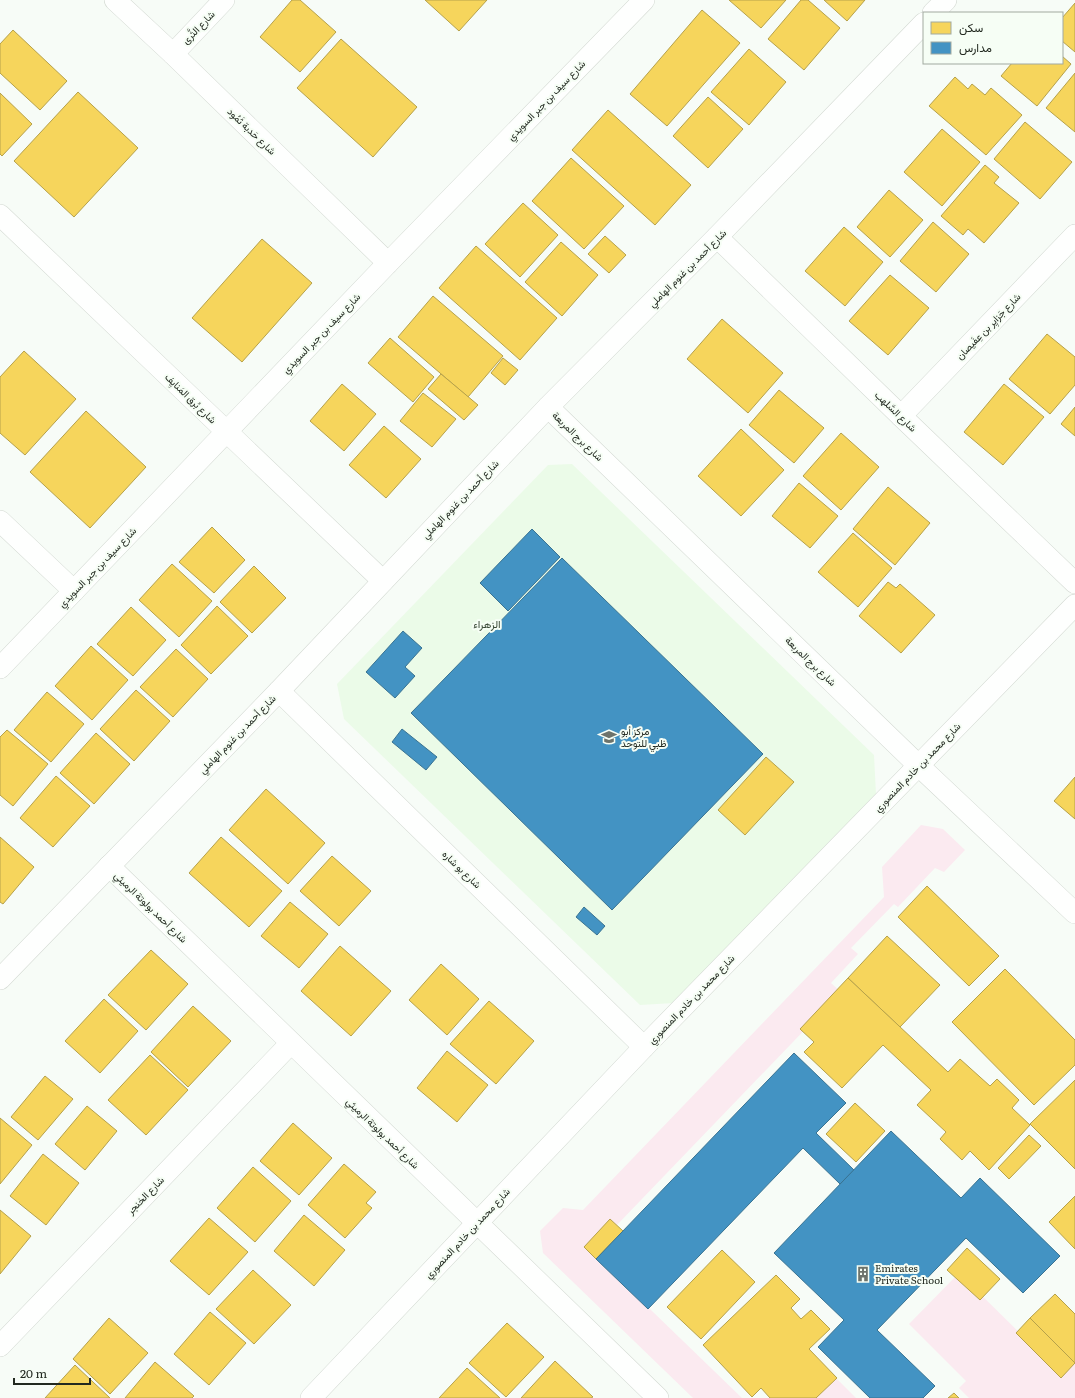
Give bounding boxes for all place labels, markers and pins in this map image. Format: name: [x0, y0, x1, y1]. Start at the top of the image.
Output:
place label: مركز أبو ظبي للتوحد: [621, 723, 667, 752]
school or university icon: مركز أبو ظبي للتوحد: [600, 728, 618, 746]
place label: Emirates Private School: [875, 1260, 944, 1287]
building icon: Emirates Private School: [854, 1265, 872, 1283]

